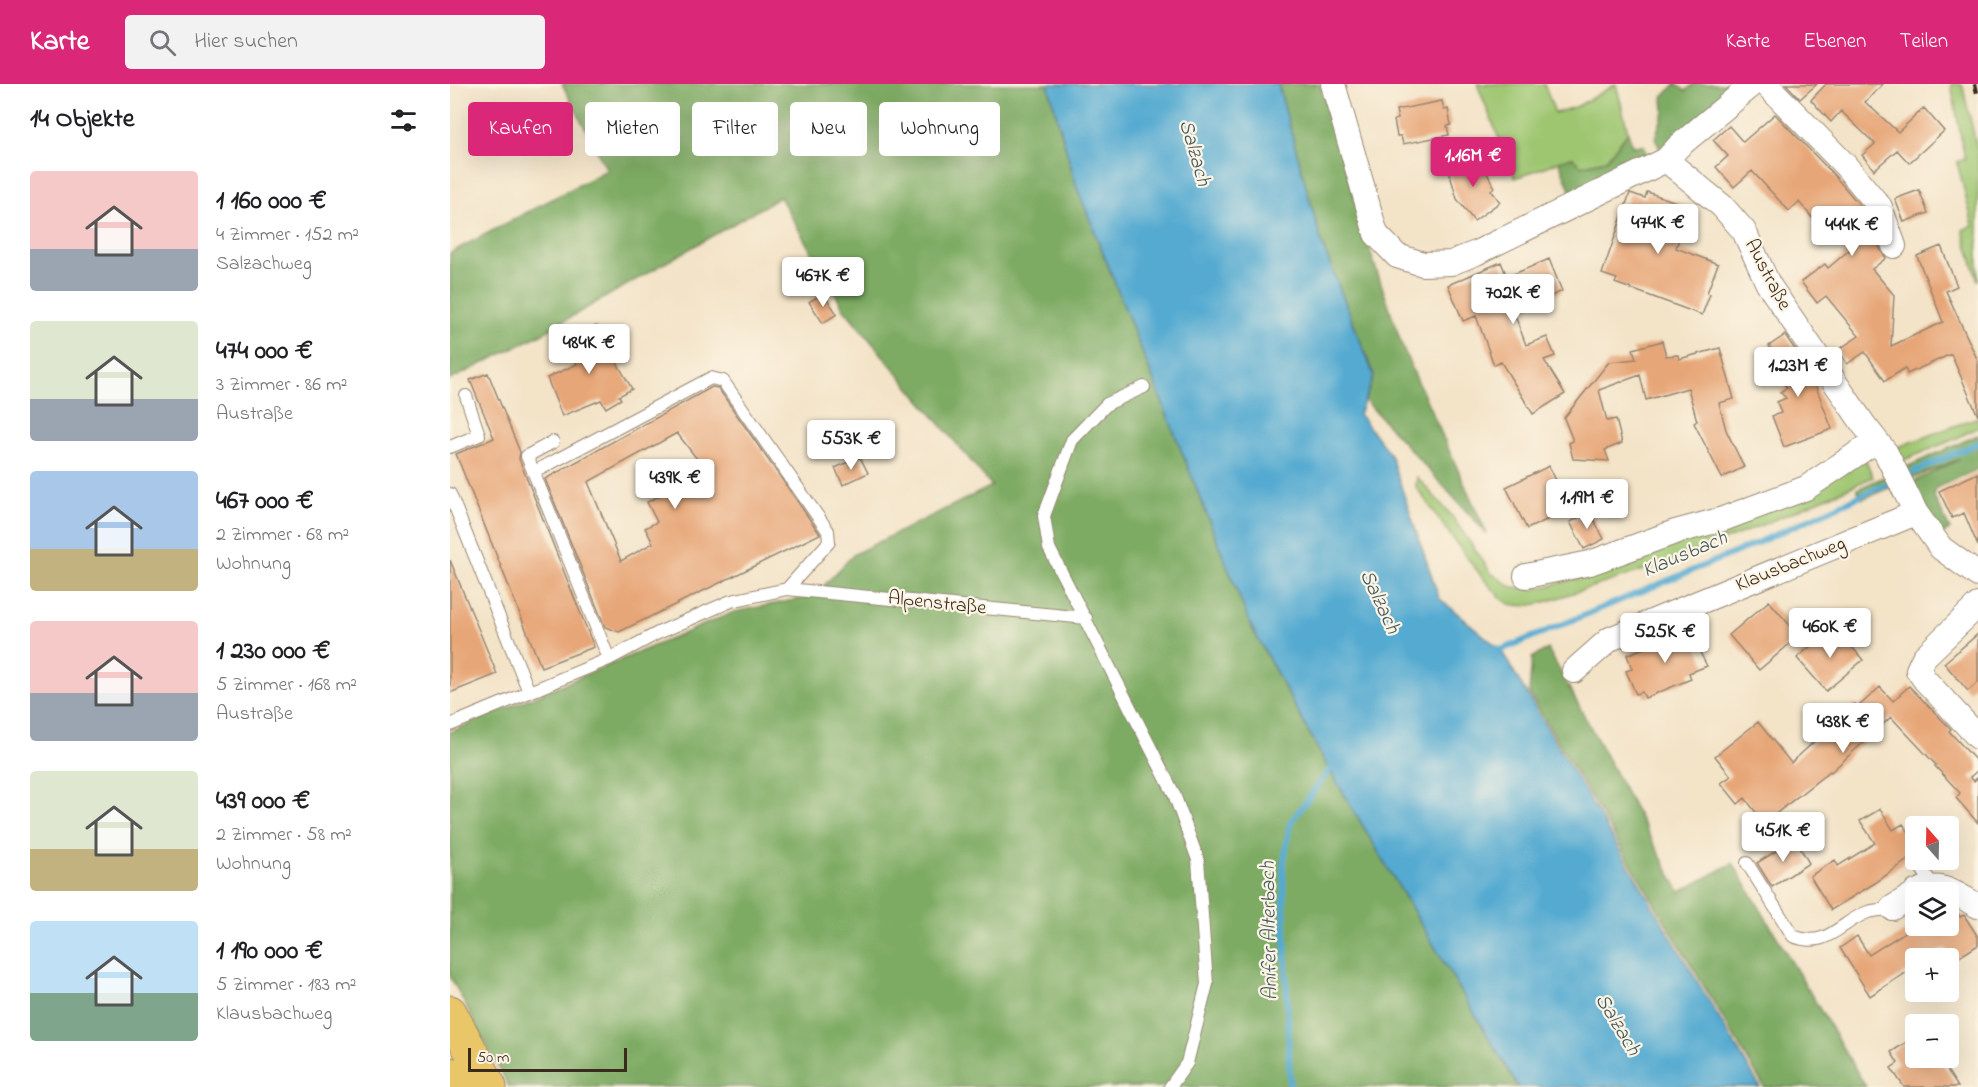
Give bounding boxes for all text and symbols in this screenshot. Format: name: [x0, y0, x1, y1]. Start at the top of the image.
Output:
search box: [125, 15, 545, 69]
text: Karte: [30, 22, 89, 63]
icon: search: [146, 26, 179, 59]
text: Hier suchen: [194, 26, 298, 58]
text: Karte: [1726, 27, 1770, 57]
text: Ebenen: [1803, 27, 1866, 57]
text: Teilen: [1899, 27, 1948, 57]
text: 14 Objekte: [30, 101, 134, 139]
chip: Kaufen: [468, 102, 573, 156]
chip: Mieten: [585, 102, 680, 156]
chip: Filter: [692, 102, 778, 156]
chip: Neu: [790, 102, 867, 156]
chip: Wohnung: [879, 102, 1000, 156]
icon: filters: [387, 104, 420, 137]
water label: Salzach: [1170, 116, 1218, 191]
pin: 1.16M €: [1418, 137, 1528, 188]
text: 1.16M €: [1445, 142, 1501, 171]
text: 1 160 000 €: [216, 183, 327, 221]
icon: home: [78, 195, 150, 267]
pin: 474K €: [1609, 204, 1707, 255]
pin: 444K €: [1803, 206, 1901, 257]
text: 474K €: [1631, 209, 1685, 238]
text: 444K €: [1825, 211, 1879, 240]
text: 4 Zimmer · 152 m²: [216, 221, 359, 250]
street label: Austraße: [1736, 234, 1798, 316]
text: Salzachweg: [216, 250, 312, 279]
pin: 467K €: [774, 257, 872, 308]
text: 467K €: [796, 262, 850, 291]
pin: 702K €: [1464, 274, 1562, 325]
text: 702K €: [1485, 279, 1541, 308]
pin: 484K €: [540, 324, 638, 375]
text: 484K €: [563, 329, 615, 358]
text: 474 000 €: [216, 333, 313, 371]
icon: home: [78, 345, 150, 417]
pin: 1.23M €: [1743, 347, 1853, 398]
text: 1.23M €: [1768, 352, 1828, 381]
text: 3 Zimmer · 86 m²: [216, 371, 347, 400]
text: Austraße: [216, 400, 293, 429]
pin: 553K €: [802, 420, 900, 471]
text: 553K €: [821, 425, 881, 454]
pin: 439K €: [626, 459, 724, 510]
text: 439K €: [649, 464, 701, 493]
pin: 1.19M €: [1532, 479, 1642, 530]
text: 467 000 €: [216, 483, 314, 521]
text: 1.19M €: [1560, 484, 1614, 513]
icon: home: [78, 495, 150, 567]
text: 2 Zimmer · 68 m²: [216, 521, 349, 550]
water label: Klausbach: [1638, 523, 1733, 586]
street label: Klausbachweg: [1732, 530, 1851, 601]
text: Wohnung: [216, 550, 291, 579]
water label: Salzach: [1351, 565, 1407, 640]
street label: Alpenstraße: [886, 584, 988, 624]
pin: 460K €: [1781, 608, 1879, 659]
pin: 525K €: [1616, 613, 1714, 664]
text: 460K €: [1803, 613, 1857, 642]
text: 525K €: [1634, 618, 1696, 647]
text: 1 230 000 €: [216, 633, 330, 671]
icon: home: [78, 645, 150, 717]
text: 5 Zimmer · 168 m²: [216, 671, 357, 700]
text: Austraße: [216, 700, 293, 729]
pin: 438K €: [1794, 703, 1892, 754]
text: 438K €: [1817, 708, 1869, 737]
text: 439 000 €: [216, 783, 310, 821]
icon: home: [78, 795, 150, 867]
pin: 451K €: [1734, 812, 1832, 863]
north arrow: [1905, 816, 1959, 870]
map controls: [1905, 816, 1959, 1068]
text: 451K €: [1756, 817, 1810, 846]
text: 2 Zimmer · 58 m²: [216, 821, 352, 850]
text: Wohnung: [216, 850, 291, 879]
water label: Anifer Alterbach: [1254, 860, 1286, 1001]
button: layers: [1905, 882, 1959, 936]
text: 1 190 000 €: [216, 933, 323, 971]
icon: home: [78, 945, 150, 1017]
button: +: [1905, 948, 1959, 1002]
text: 5 Zimmer · 183 m²: [216, 971, 356, 1000]
water label: Salzach: [1587, 988, 1648, 1063]
text: Klausbachweg: [216, 1000, 332, 1029]
button: −: [1905, 1014, 1959, 1068]
scale bar: [468, 1045, 627, 1072]
text: 50 m: [477, 1046, 509, 1070]

